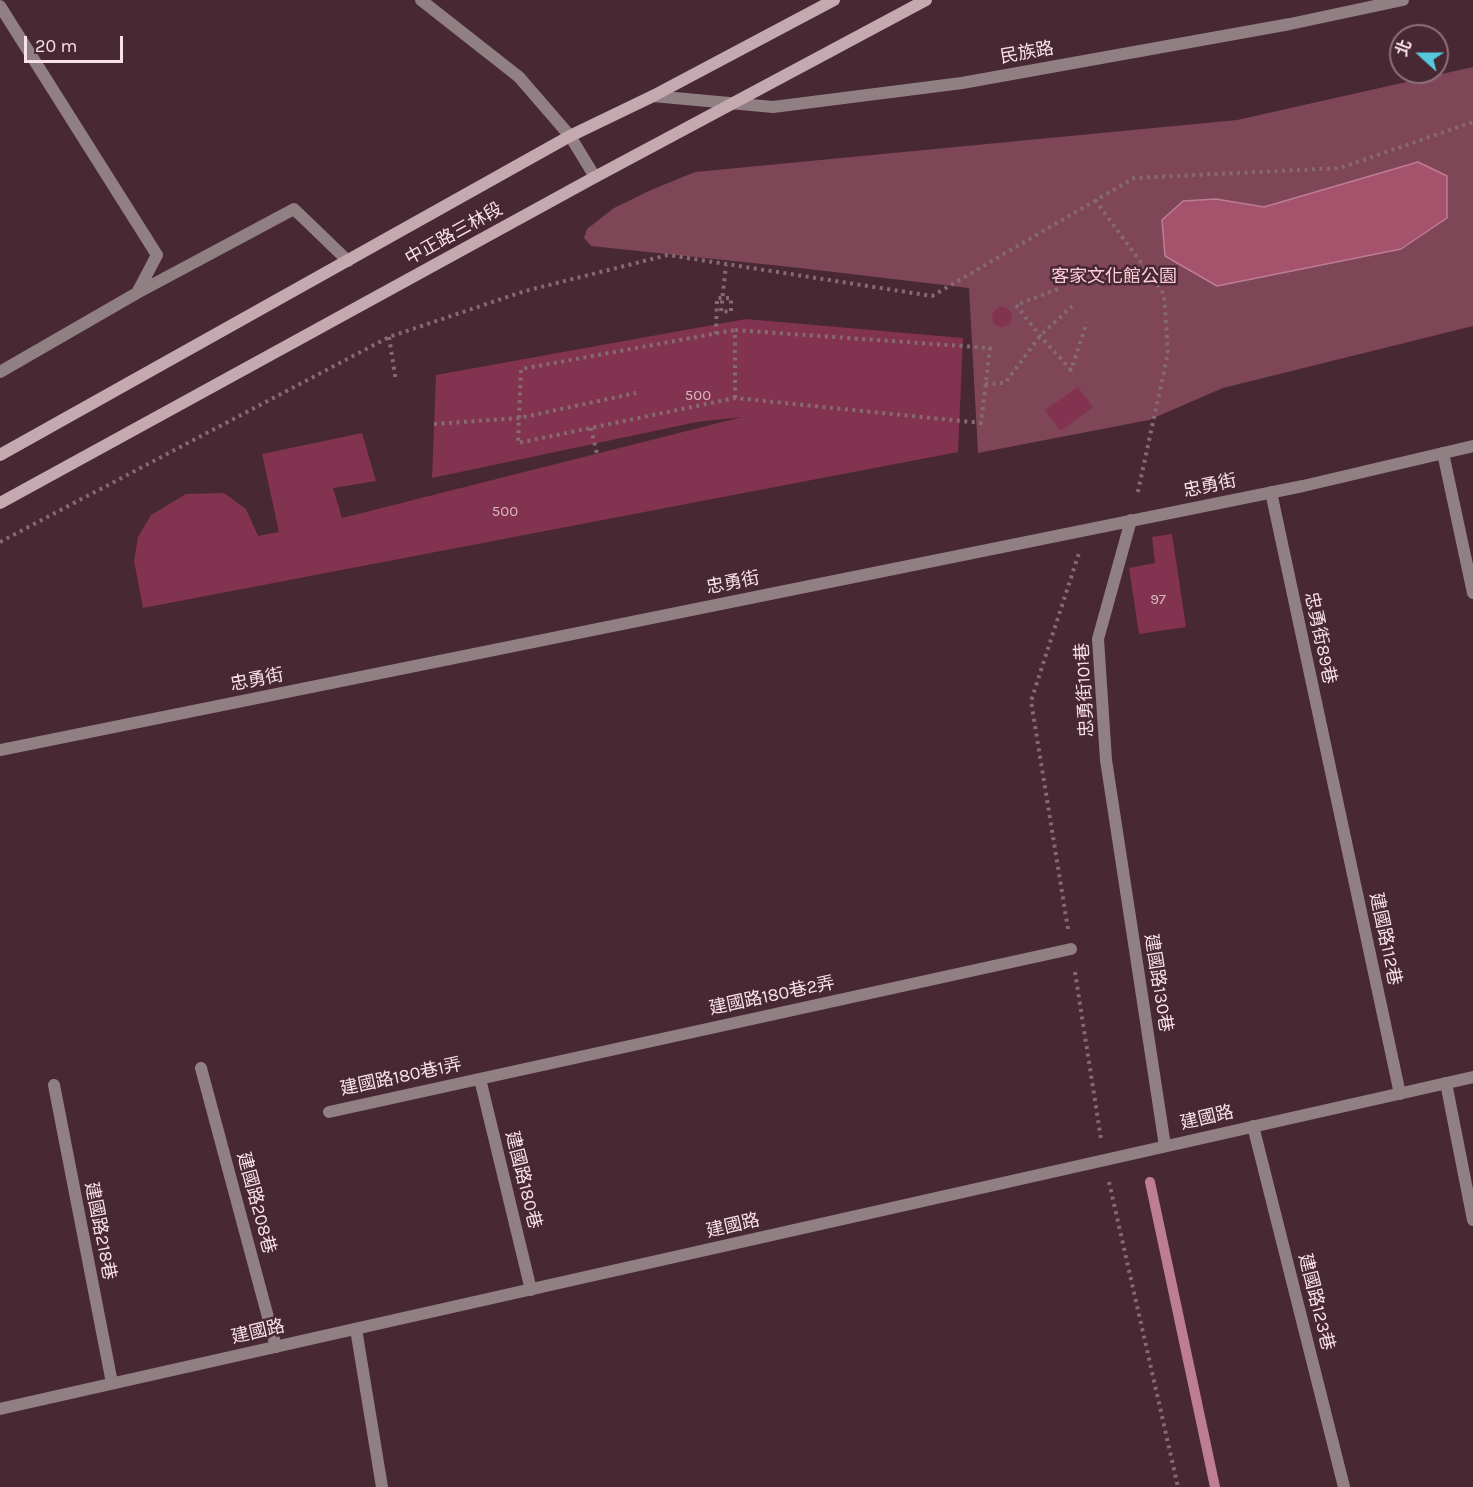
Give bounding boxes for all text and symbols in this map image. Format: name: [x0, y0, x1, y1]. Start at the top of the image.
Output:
scale bar: [27, 24, 126, 62]
north arrow: [1389, 24, 1449, 84]
text: 20 m: [35, 35, 77, 57]
text: 北: [1392, 37, 1415, 59]
street label: 民族路: [999, 38, 1055, 68]
street label: 中正路三林段: [402, 198, 506, 270]
park label: 客家文化館公園: [1051, 266, 1177, 288]
house number: 500: [685, 387, 711, 405]
street label: 忠勇街: [1181, 470, 1239, 502]
house number: 500: [492, 503, 518, 521]
street label: 忠勇街: [704, 567, 762, 599]
street label: 忠勇街89巷: [1300, 590, 1340, 686]
house number: 97: [1150, 591, 1166, 609]
street label: 忠勇街101巷: [1072, 642, 1098, 738]
street label: 忠勇街: [228, 664, 286, 696]
street label: 建國路112巷: [1365, 891, 1405, 987]
street label: 建國路130巷: [1140, 932, 1176, 1034]
street label: 建國路180巷2弄: [707, 972, 837, 1020]
street label: 建國路180巷1弄: [338, 1054, 464, 1100]
street label: 建國路: [1178, 1101, 1236, 1135]
street label: 建國路180巷: [500, 1129, 546, 1231]
street label: 建國路208巷: [232, 1150, 280, 1256]
street label: 建國路218巷: [80, 1180, 120, 1282]
street label: 建國路: [704, 1209, 762, 1243]
street label: 建國路123巷: [1294, 1251, 1338, 1353]
street label: 建國路: [229, 1315, 287, 1349]

